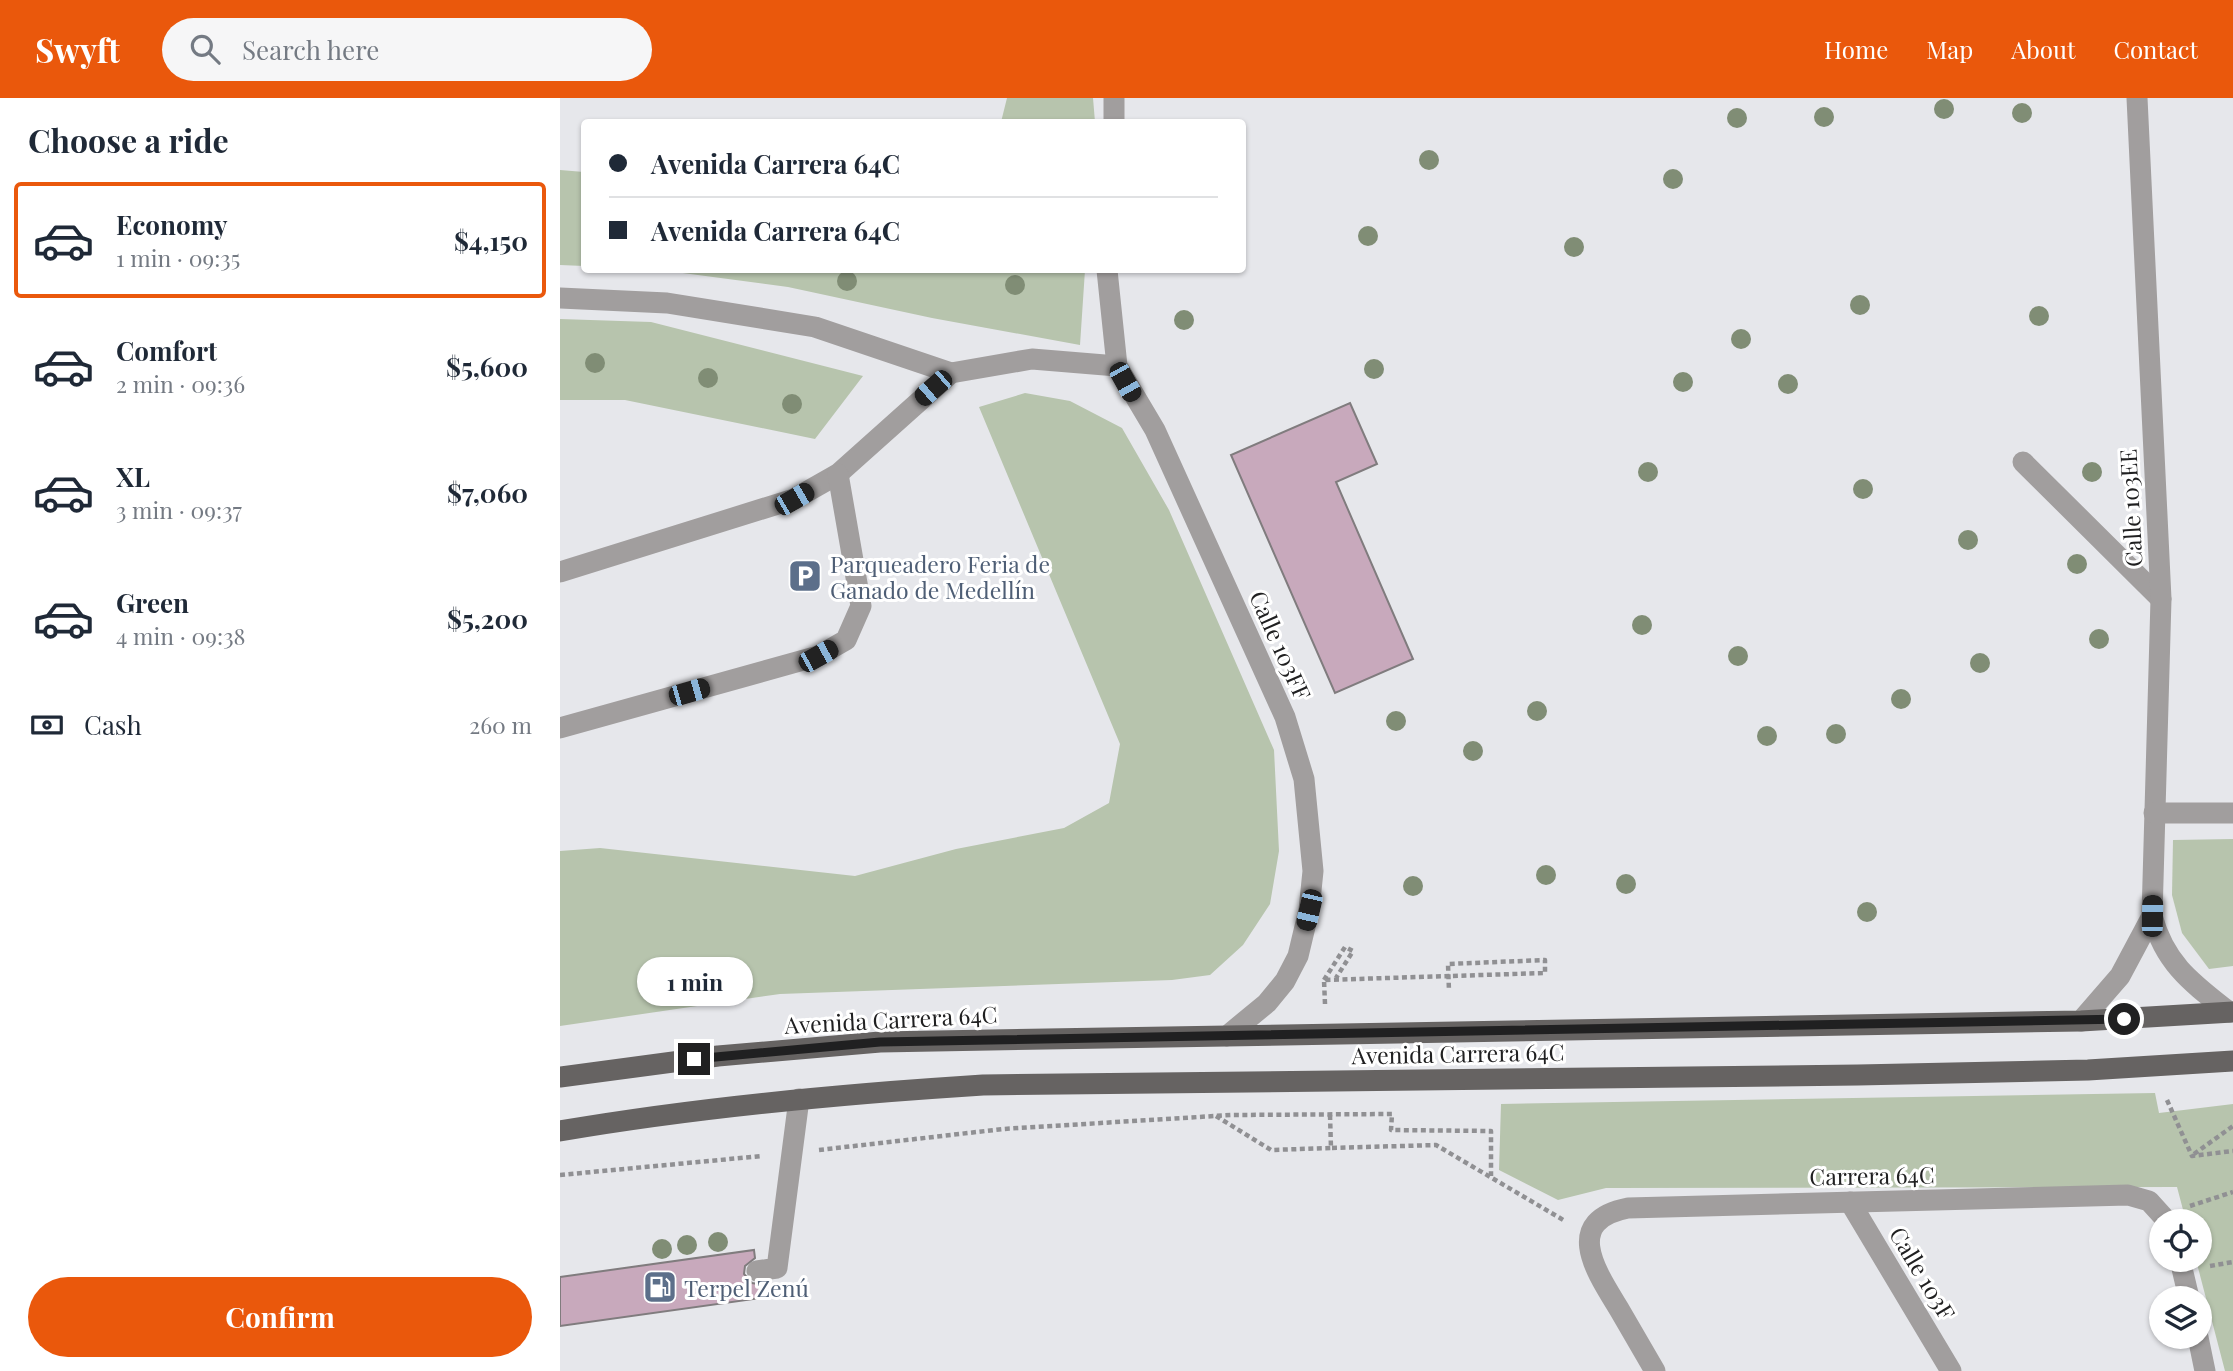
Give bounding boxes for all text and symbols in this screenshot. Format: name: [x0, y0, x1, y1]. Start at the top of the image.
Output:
search box: [162, 18, 652, 81]
text: Swyft: [35, 27, 120, 71]
icon: search: [186, 30, 224, 68]
text: Search here: [242, 32, 379, 67]
text: Home: [1824, 33, 1888, 65]
text: Map: [1926, 33, 1973, 65]
text: About: [2011, 33, 2075, 65]
text: Contact: [2113, 33, 2198, 65]
text: Choose a ride: [28, 118, 229, 161]
text: Avenida Carrera 64C: [651, 146, 900, 181]
text: Economy: [116, 207, 227, 242]
icon: car: [32, 209, 95, 272]
text: Avenida Carrera 64C: [651, 213, 900, 248]
text: $4,150: [454, 223, 528, 258]
text: 1 min · 09:35: [116, 242, 240, 273]
text: Comfort: [116, 333, 217, 368]
icon: car: [32, 335, 95, 398]
text: $5,600: [446, 349, 528, 384]
car: [1106, 359, 1145, 405]
car: [911, 366, 956, 410]
text: 2 min · 09:36: [116, 368, 245, 399]
street label: Calle 103EE: [2111, 448, 2149, 568]
text: XL: [116, 459, 150, 494]
icon: car: [32, 461, 95, 524]
text: $7,060: [447, 475, 528, 510]
car: [771, 479, 818, 519]
text: 3 min · 09:37: [116, 494, 242, 525]
place label: Parqueadero Feria de Ganado de Medellín: [830, 548, 1050, 605]
parking icon: Parqueadero Feria de Ganado de Medellín: [786, 557, 824, 595]
text: Green: [116, 585, 189, 620]
street label: Calle 103FF: [1243, 586, 1319, 704]
icon: car: [32, 587, 95, 650]
text: $5,200: [447, 601, 528, 636]
text: 4 min · 09:38: [116, 620, 245, 651]
car: [795, 637, 842, 675]
car: [666, 676, 713, 708]
icon: cash: [28, 706, 66, 744]
text: Cash: [84, 707, 142, 742]
text: 260 m: [469, 709, 532, 740]
car: [1295, 887, 1324, 933]
car: [2142, 895, 2163, 937]
callout: 1 min: [636, 958, 752, 1006]
text: 1 min: [667, 966, 723, 997]
street label: Avenida Carrera 64C: [783, 998, 998, 1040]
route start: [2108, 1003, 2140, 1035]
street label: Avenida Carrera 64C: [1350, 1036, 1565, 1070]
route end: [678, 1043, 710, 1075]
street label: Carrera 64C: [1809, 1158, 1935, 1192]
map controls: [2149, 1209, 2212, 1349]
button: locate: [2149, 1209, 2212, 1272]
street label: Calle 103F: [1883, 1221, 1963, 1325]
fuel station icon: Terpel Zenú: [641, 1268, 679, 1306]
place label: Terpel Zenú: [684, 1272, 809, 1303]
button: Confirm: [28, 1277, 532, 1357]
button: layers: [2149, 1286, 2212, 1349]

